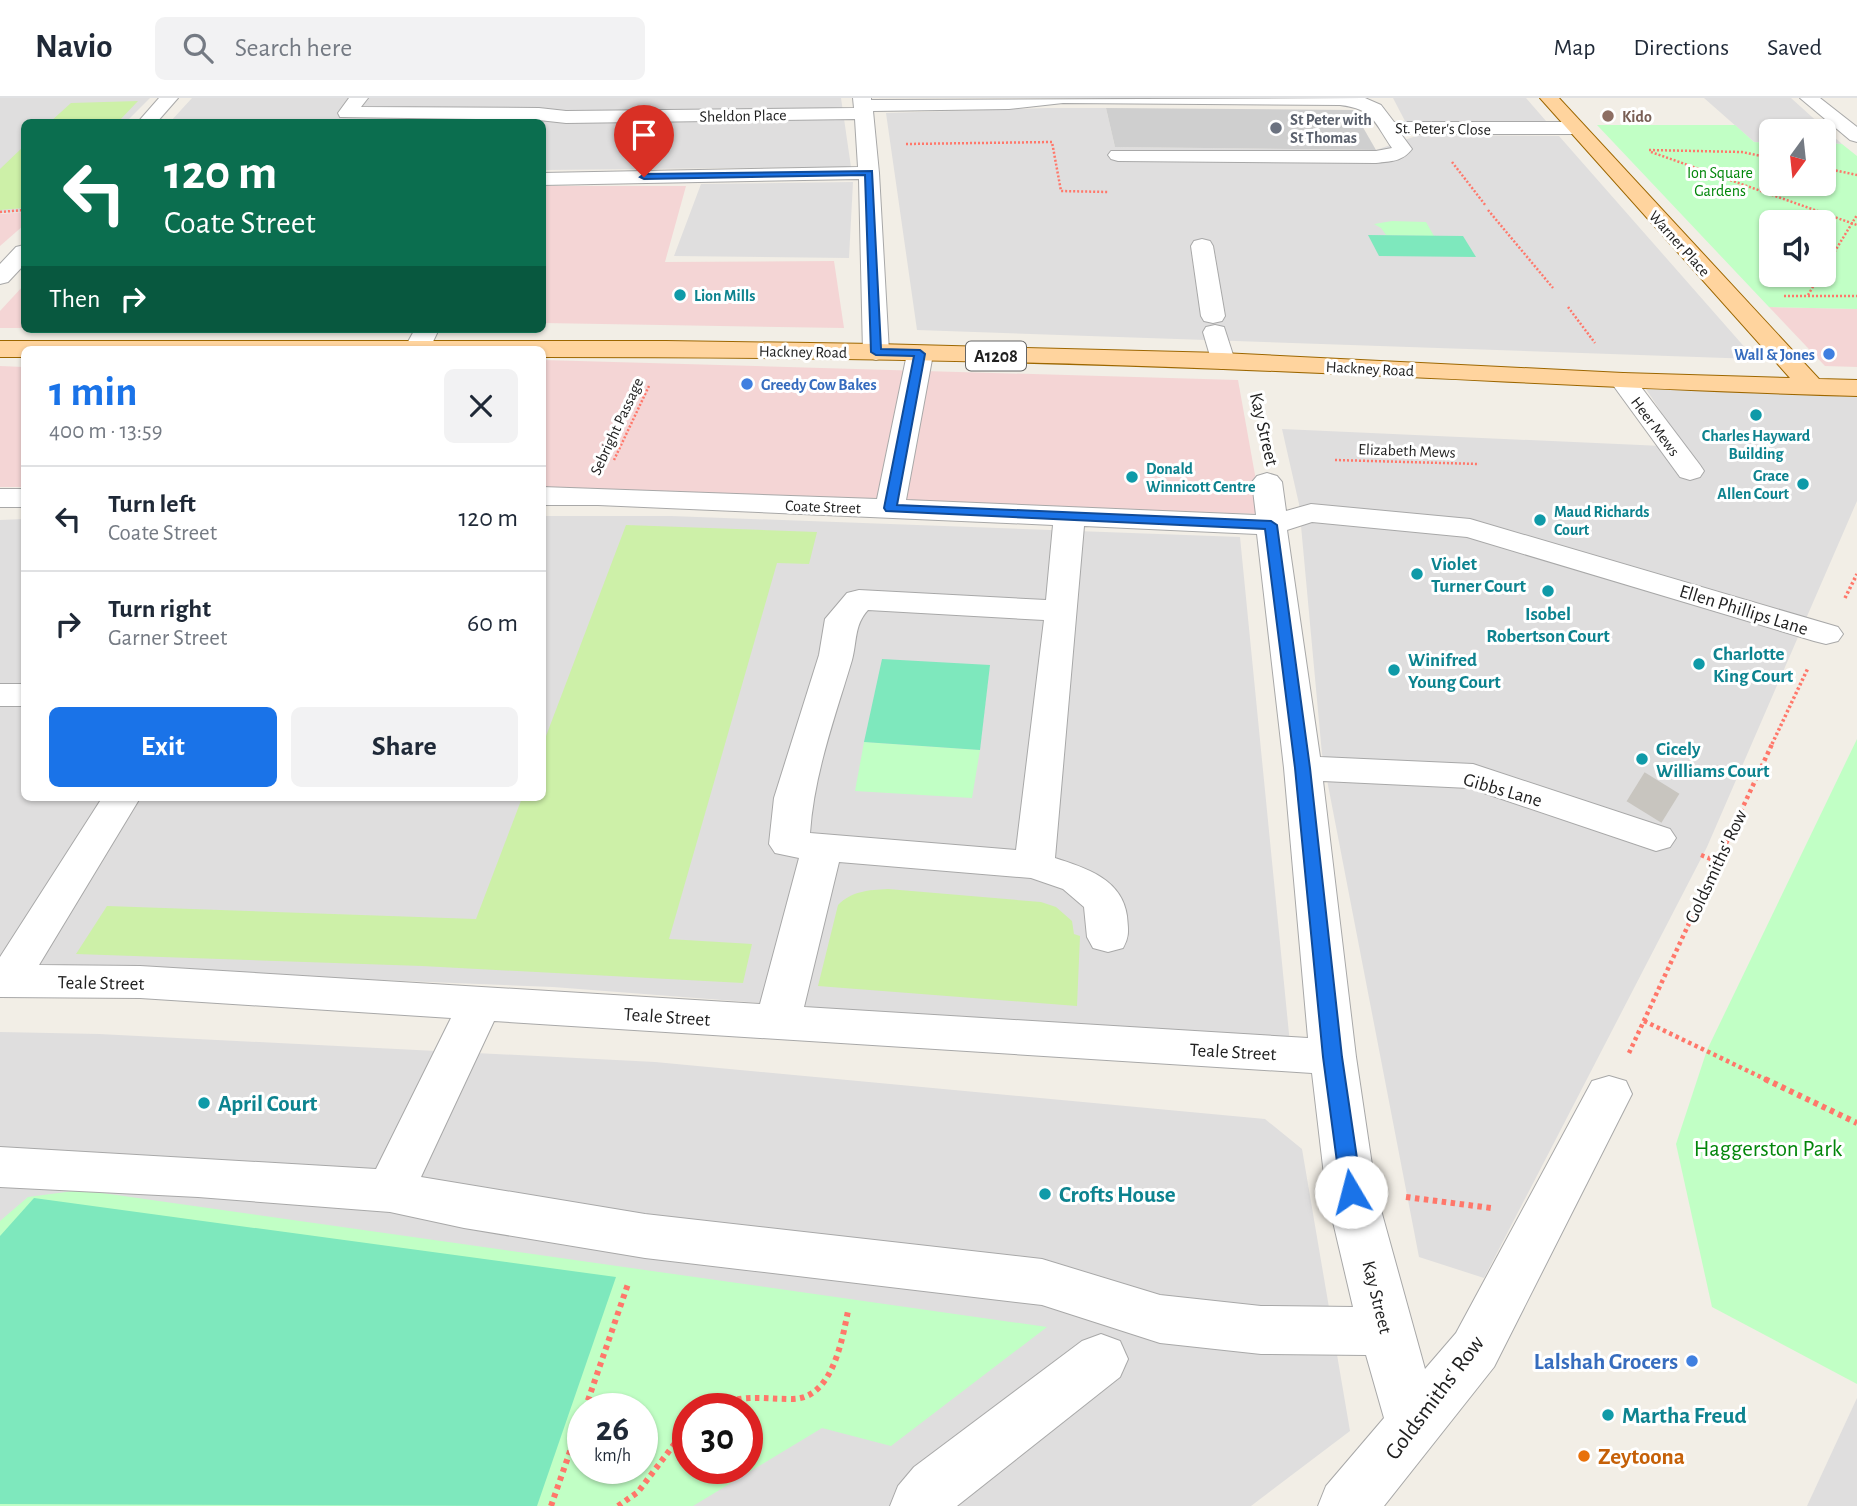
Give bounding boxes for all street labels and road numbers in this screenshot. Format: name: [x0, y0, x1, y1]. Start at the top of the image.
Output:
street label: Sheldon Place: [699, 107, 787, 125]
street label: St. Peter's Close: [1395, 120, 1491, 138]
street label: Warner Place: [1646, 208, 1713, 280]
road number: A1208: [966, 342, 1026, 370]
street label: Hackney Road: [759, 343, 847, 362]
street label: Hackney Road: [1325, 359, 1415, 380]
street label: Sebright Passage: [587, 375, 646, 478]
street label: Kay Street: [1246, 391, 1281, 468]
street label: Heer Mews: [1628, 394, 1683, 459]
street label: Elizabeth Mews: [1358, 441, 1456, 461]
street label: Coate Street: [785, 498, 861, 516]
street label: Ellen Phillips Lane: [1677, 582, 1810, 639]
street label: Gibbs Lane: [1461, 770, 1544, 811]
street label: Goldsmiths' Row: [1682, 807, 1751, 926]
street label: Teale Street: [57, 973, 145, 994]
street label: Teale Street: [623, 1005, 711, 1030]
street label: Teale Street: [1189, 1041, 1277, 1064]
street label: Kay Street: [1358, 1259, 1395, 1336]
street label: Goldsmiths' Row: [1381, 1331, 1489, 1464]

